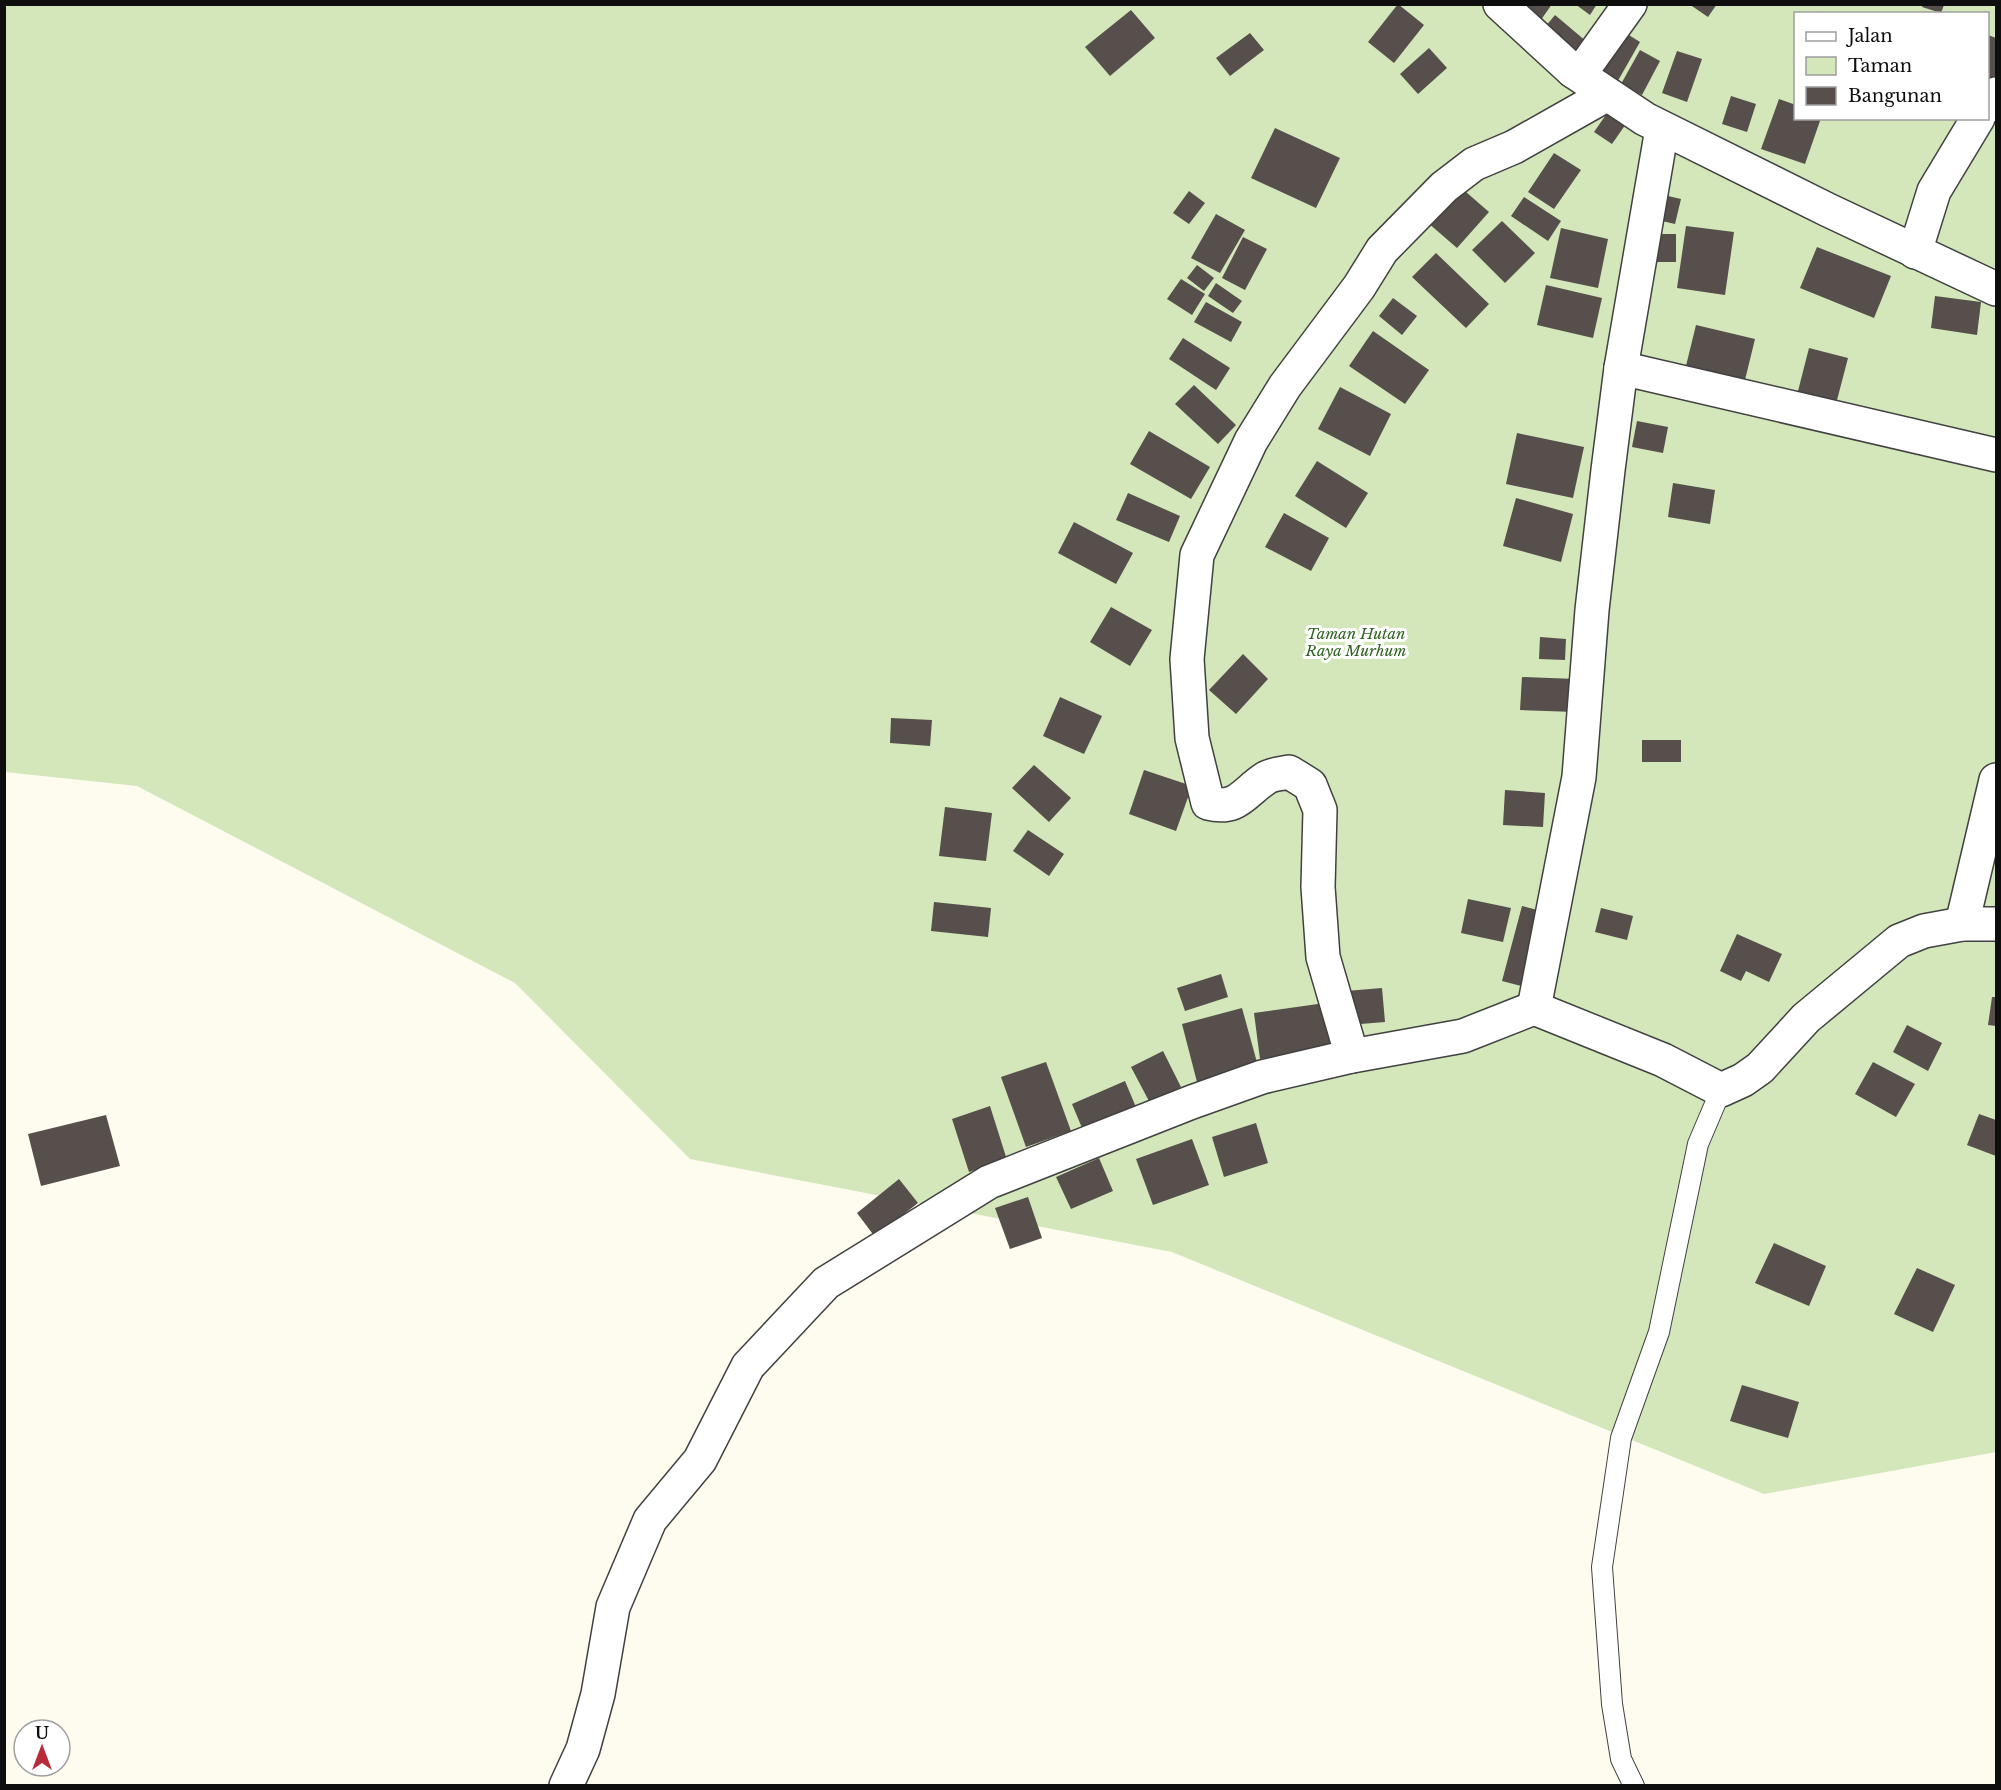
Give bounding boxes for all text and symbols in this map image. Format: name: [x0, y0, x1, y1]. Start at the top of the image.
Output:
legend: [1794, 12, 1989, 120]
text: Jalan: [1846, 25, 1893, 47]
text: Taman: [1848, 55, 1912, 77]
text: Bangunan: [1848, 85, 1942, 107]
park label: Taman Hutan Raya Murhum: [1305, 624, 1406, 660]
north arrow: [12, 1718, 72, 1778]
text: U: [35, 1723, 49, 1743]

